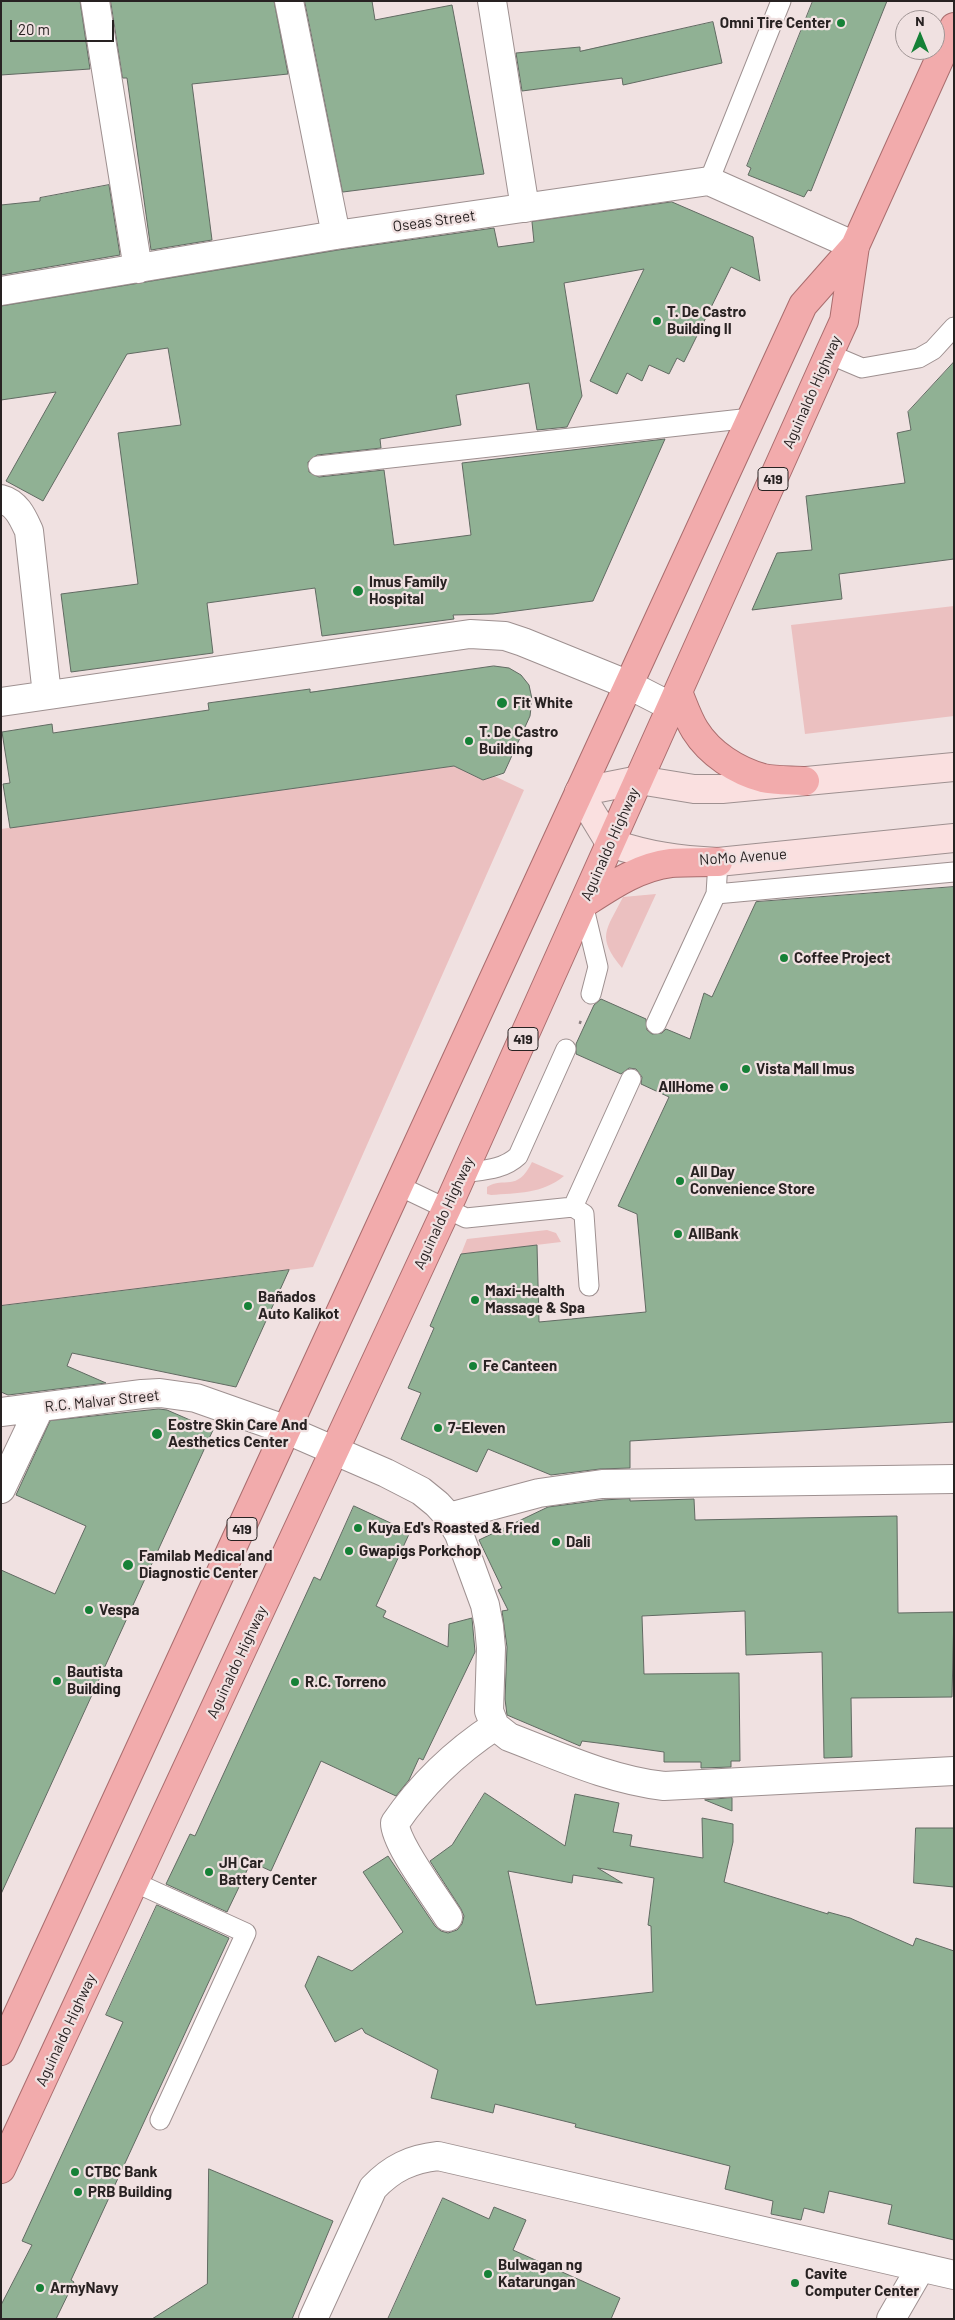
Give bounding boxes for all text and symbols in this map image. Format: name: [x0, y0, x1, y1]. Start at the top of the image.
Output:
scale bar: [12, 10, 116, 42]
north arrow: [895, 10, 945, 60]
text: N: [915, 12, 925, 29]
place label: Omni Tire Center: [720, 14, 831, 32]
marker: Omni Tire Center: [835, 17, 847, 29]
text: 20 m: [18, 20, 50, 38]
street label: Oseas Street: [392, 206, 476, 236]
place label: T. De Castro Building II: [667, 303, 746, 338]
marker: T. De Castro Building II: [651, 315, 663, 327]
street label: Aguinaldo Highway: [779, 333, 845, 451]
road number: 419: [758, 468, 788, 490]
place label: Imus Family Hospital: [369, 573, 447, 608]
marker: Imus Family Hospital: [351, 584, 365, 598]
place label: Fit White: [513, 694, 573, 712]
marker: Fit White: [495, 696, 509, 710]
place label: T. De Castro Building: [479, 723, 558, 758]
marker: T. De Castro Building: [463, 735, 475, 747]
street label: Aguinaldo Highway: [577, 785, 643, 903]
street label: NoMo Avenue: [699, 845, 787, 869]
place label: Coffee Project: [794, 949, 890, 967]
marker: Coffee Project: [778, 952, 790, 964]
road number: 419: [508, 1028, 538, 1050]
place label: Vista Mall Imus: [756, 1060, 854, 1078]
marker: Vista Mall Imus: [740, 1063, 752, 1075]
place label: AllHome: [658, 1078, 714, 1096]
marker: AllHome: [718, 1081, 730, 1093]
street label: Aguinaldo Highway: [410, 1154, 478, 1272]
place label: All Day Convenience Store: [690, 1163, 815, 1198]
marker: All Day Convenience Store: [674, 1175, 686, 1187]
place label: AllBank: [688, 1225, 739, 1243]
marker: AllBank: [672, 1228, 684, 1240]
place label: Maxi-Health Massage & Spa: [485, 1282, 585, 1317]
place label: Bañados Auto Kalikot: [258, 1288, 339, 1323]
marker: Maxi-Health Massage & Spa: [469, 1294, 481, 1306]
marker: Bañados Auto Kalikot: [242, 1300, 254, 1312]
place label: Fe Canteen: [483, 1357, 557, 1375]
marker: Fe Canteen: [467, 1360, 479, 1372]
street label: R.C. Malvar Street: [44, 1386, 160, 1416]
place label: Eostre Skin Care And Aesthetics Center: [168, 1416, 307, 1451]
place label: 7-Eleven: [448, 1419, 505, 1437]
marker: 7-Eleven: [432, 1422, 444, 1434]
marker: Eostre Skin Care And Aesthetics Center: [150, 1427, 164, 1441]
road number: 419: [227, 1518, 257, 1540]
place label: Kuya Ed's Roasted & Fried: [368, 1519, 540, 1537]
marker: Kuya Ed's Roasted & Fried: [352, 1522, 364, 1534]
place label: Dali: [566, 1533, 591, 1551]
marker: Dali: [550, 1536, 562, 1548]
place label: Gwapigs Porkchop: [359, 1542, 482, 1560]
marker: Gwapigs Porkchop: [343, 1545, 355, 1557]
place label: Familab Medical and Diagnostic Center: [139, 1547, 272, 1582]
marker: Familab Medical and Diagnostic Center: [121, 1558, 135, 1572]
place label: Vespa: [99, 1601, 139, 1619]
street label: Aguinaldo Highway: [203, 1603, 271, 1721]
marker: Vespa: [83, 1604, 95, 1616]
place label: Bautista Building: [67, 1663, 123, 1698]
place label: R.C. Torreno: [305, 1673, 386, 1691]
marker: Bautista Building: [51, 1675, 63, 1687]
marker: R.C. Torreno: [289, 1676, 301, 1688]
place label: JH Car Battery Center: [219, 1854, 317, 1889]
marker: JH Car Battery Center: [203, 1866, 215, 1878]
street label: Aguinaldo Highway: [32, 1971, 100, 2089]
place label: CTBC Bank: [85, 2163, 158, 2181]
marker: CTBC Bank: [69, 2166, 81, 2178]
place label: PRB Building: [88, 2183, 172, 2201]
marker: PRB Building: [72, 2186, 84, 2198]
place label: Bulwagan ng Katarungan: [498, 2256, 582, 2291]
place label: Cavite Computer Center: [805, 2265, 919, 2300]
marker: Bulwagan ng Katarungan: [482, 2268, 494, 2280]
marker: Cavite Computer Center: [789, 2277, 801, 2289]
place label: ArmyNavy: [50, 2279, 119, 2297]
marker: ArmyNavy: [34, 2282, 46, 2294]

